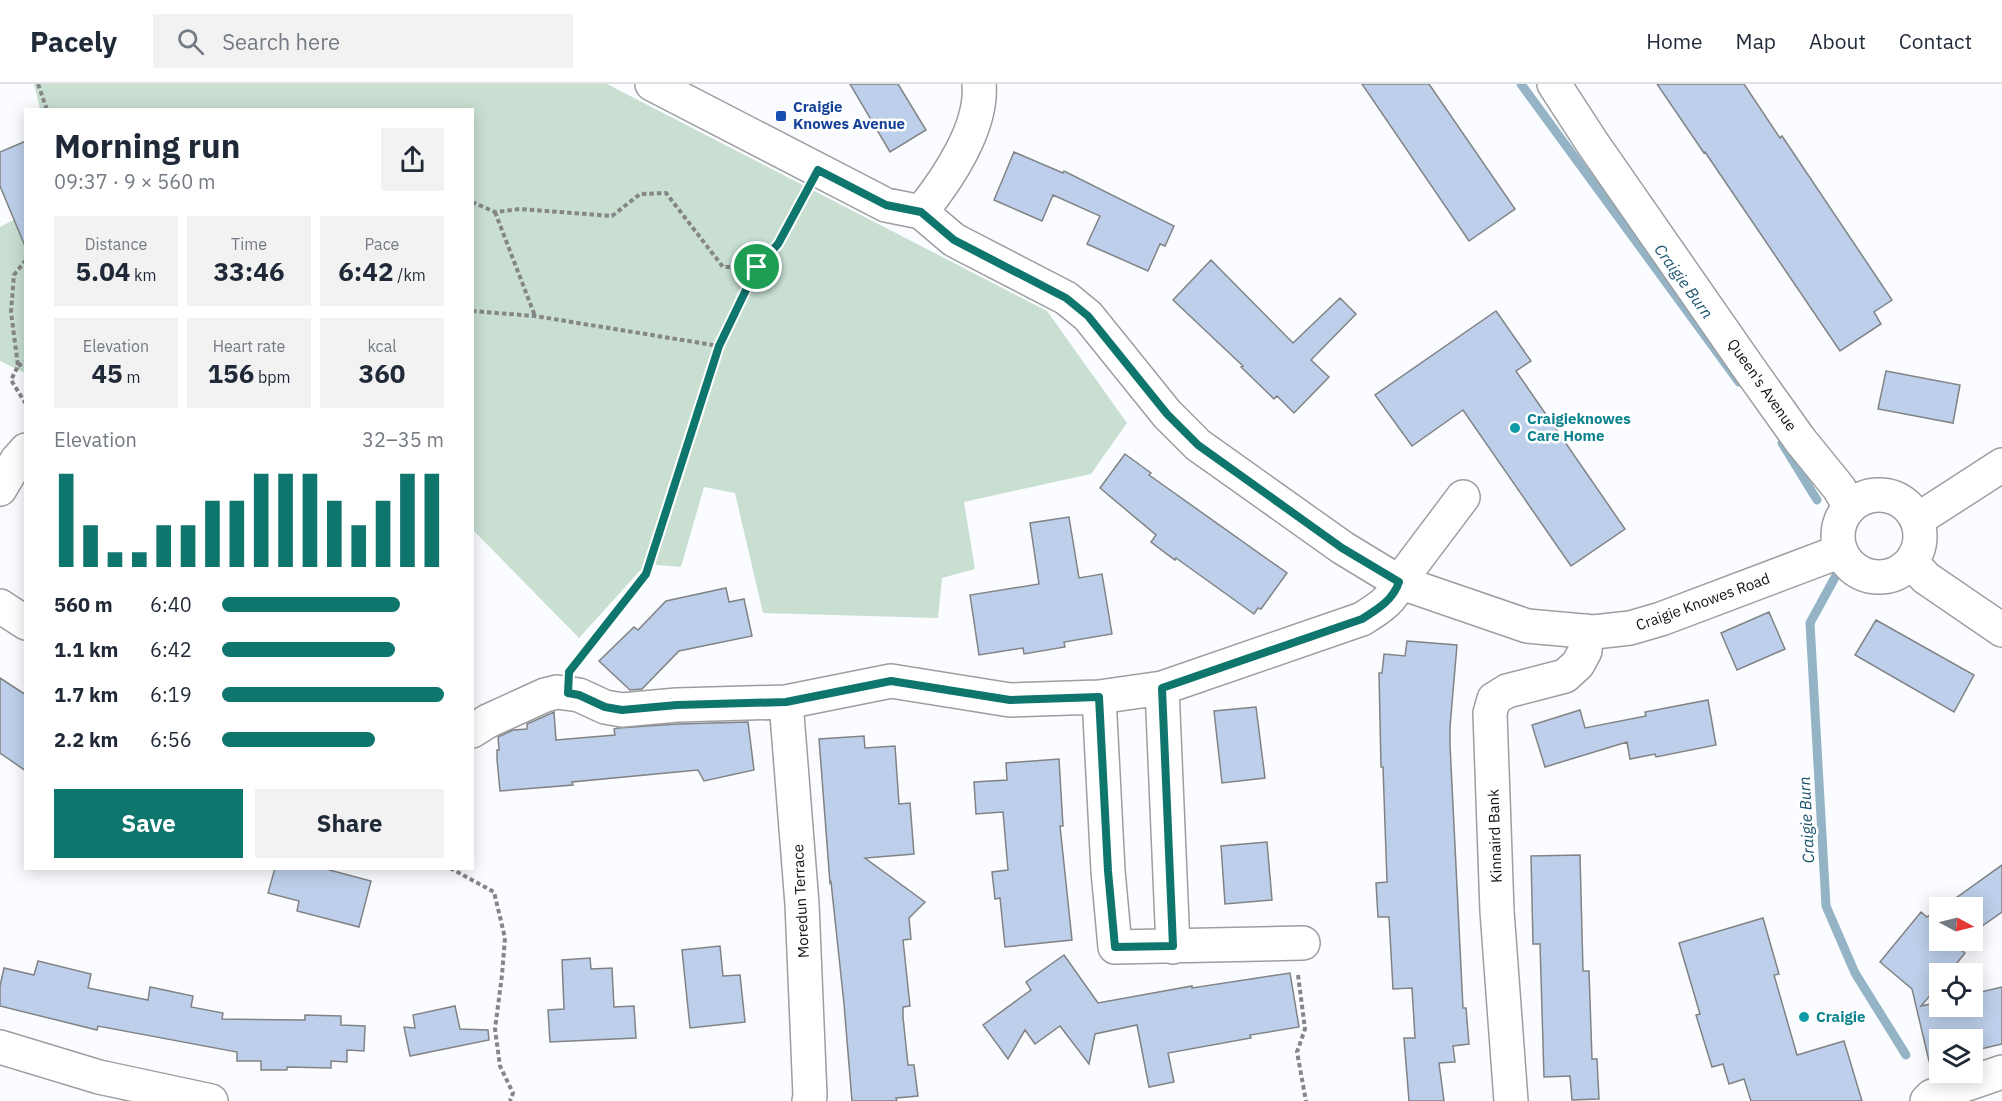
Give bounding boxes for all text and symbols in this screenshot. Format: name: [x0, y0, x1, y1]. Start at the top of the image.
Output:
search box: [153, 14, 573, 68]
text: Pacely: [30, 23, 117, 60]
icon: search: [174, 25, 207, 58]
text: Search here: [222, 27, 340, 56]
text: Home: [1646, 27, 1703, 55]
text: Map: [1736, 27, 1776, 55]
text: About: [1809, 27, 1866, 55]
text: Contact: [1899, 27, 1972, 55]
place label: Craigie Knowes Avenue: [793, 97, 905, 133]
marker: Craigie Knowes Avenue: [774, 109, 788, 123]
text: Morning run: [54, 124, 240, 167]
button: share: [381, 128, 444, 191]
text: 09:37 · 9 × 560 m: [54, 168, 215, 195]
text: Distance: [85, 234, 147, 254]
text: Time: [231, 234, 267, 254]
text: Pace: [365, 234, 399, 254]
water label: Craigie Burn: [1650, 240, 1718, 322]
pin: [731, 241, 782, 292]
icon: arrive: [740, 250, 773, 283]
text: 5.04: [75, 254, 130, 288]
text: 33:46: [214, 254, 284, 288]
text: 6:42: [338, 254, 394, 288]
text: km: [130, 265, 157, 285]
text: /km: [394, 265, 426, 285]
street label: Queen's Avenue: [1724, 335, 1801, 435]
text: Elevation: [83, 336, 149, 356]
text: Heart rate: [213, 336, 285, 356]
text: kcal: [367, 336, 397, 356]
text: 45: [92, 356, 123, 390]
text: 156: [207, 356, 254, 390]
text: 360: [359, 356, 405, 390]
text: m: [123, 367, 140, 387]
text: bpm: [254, 367, 291, 387]
place label: Craigieknowes Care Home: [1527, 409, 1631, 445]
marker: Craigieknowes Care Home: [1508, 421, 1522, 435]
text: Elevation: [54, 426, 137, 453]
text: 32–35 m: [362, 426, 444, 453]
street label: Craigie Knowes Road: [1633, 568, 1772, 635]
text: 560 m: [54, 591, 113, 618]
text: 6:40: [150, 591, 192, 618]
text: 1.1 km: [54, 636, 118, 663]
text: 6:42: [150, 636, 192, 663]
text: 1.7 km: [54, 681, 118, 708]
text: 6:19: [150, 681, 192, 708]
text: 2.2 km: [54, 726, 118, 753]
text: 6:56: [150, 726, 192, 753]
water label: Craigie Burn: [1794, 776, 1818, 864]
button: Save: [54, 789, 243, 858]
button: Share: [255, 789, 444, 858]
street label: Kinnaird Bank: [1483, 789, 1506, 883]
street label: Moredun Terrace: [788, 844, 813, 958]
north arrow: [1929, 897, 1983, 951]
map controls: [1929, 897, 1983, 1083]
button: locate: [1929, 963, 1983, 1017]
place label: Craigie: [1816, 1007, 1865, 1026]
marker: Craigie: [1797, 1010, 1811, 1024]
button: layers: [1929, 1029, 1983, 1083]

